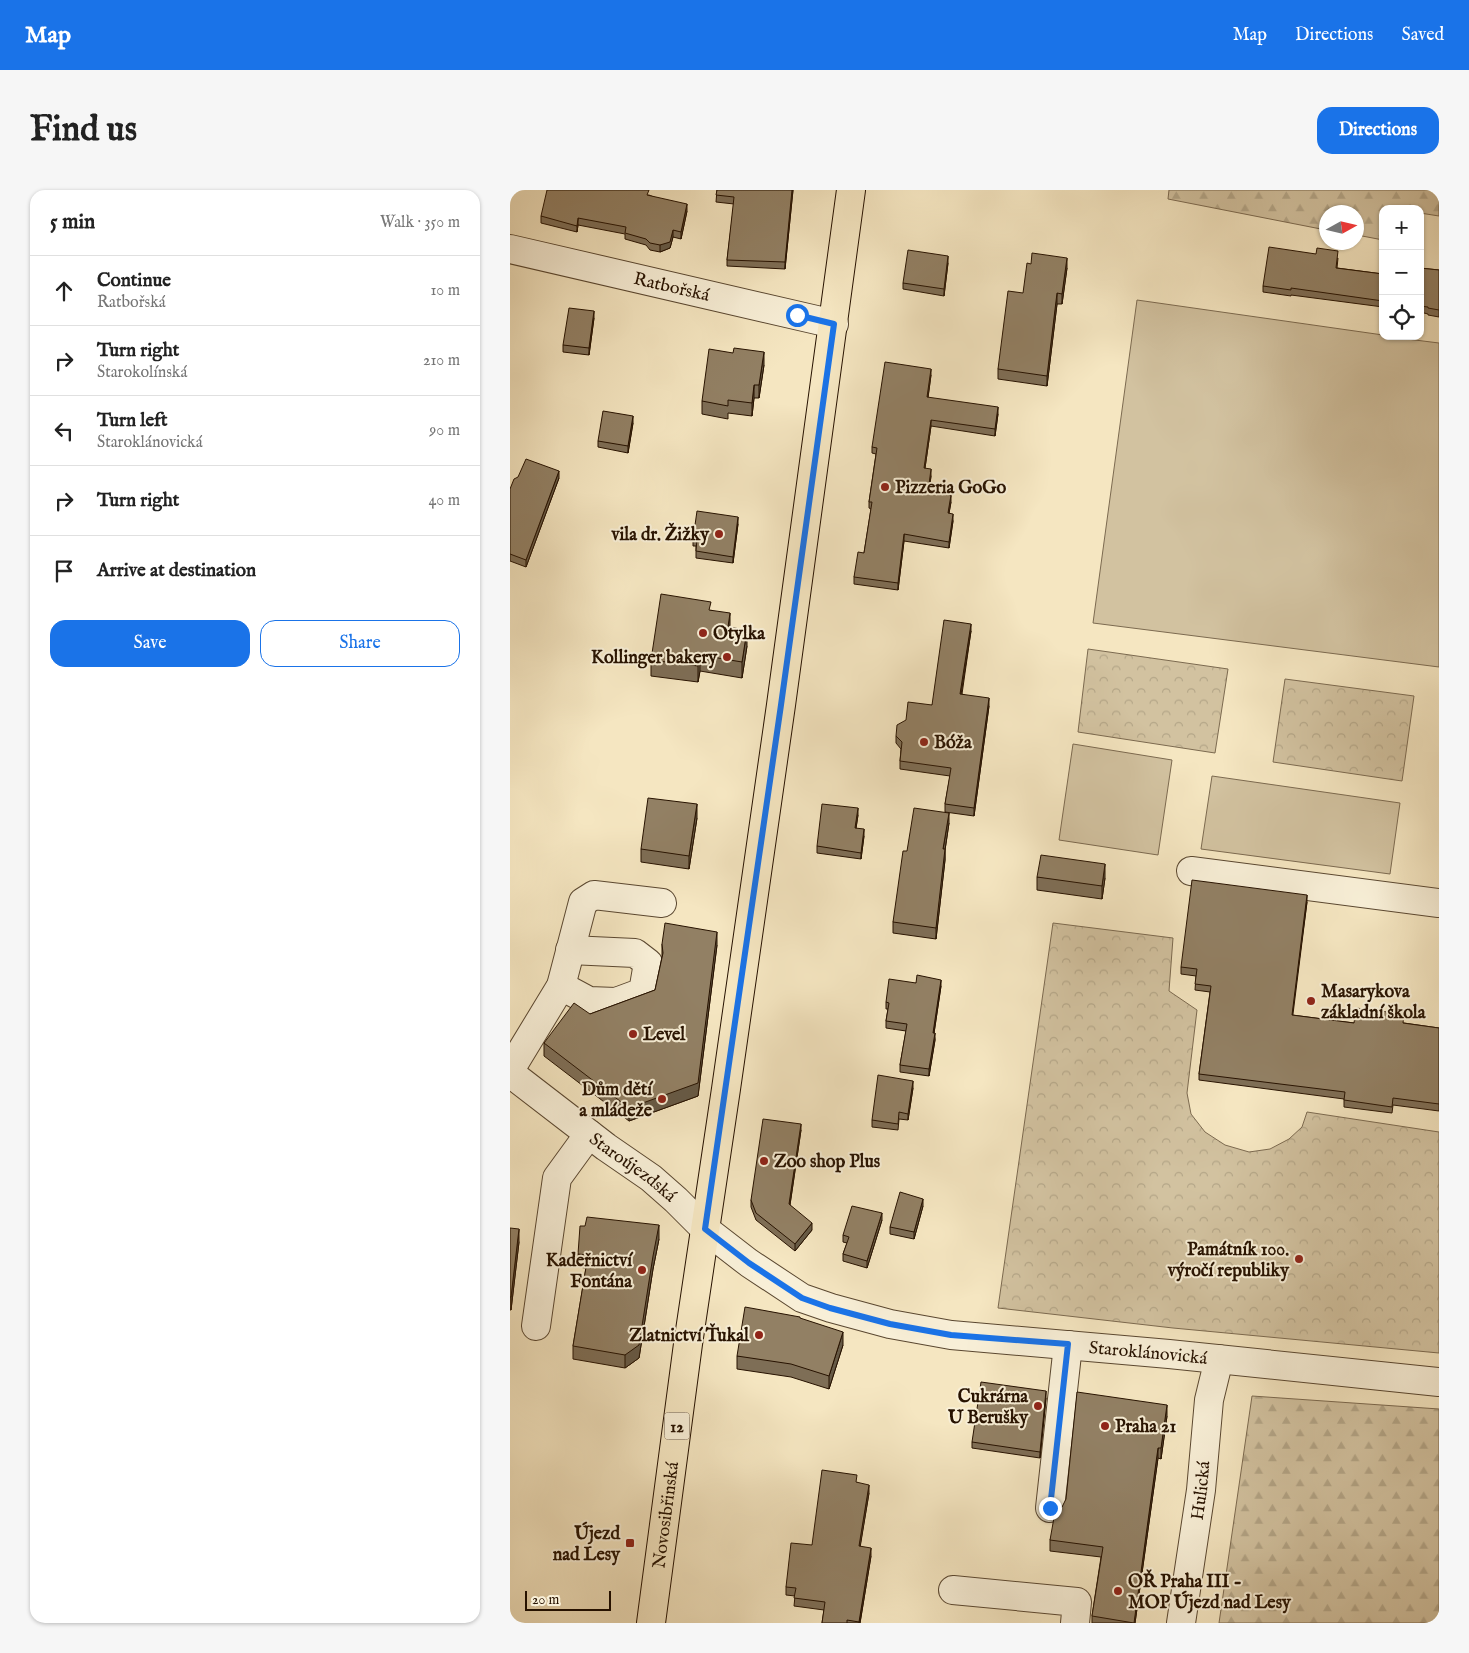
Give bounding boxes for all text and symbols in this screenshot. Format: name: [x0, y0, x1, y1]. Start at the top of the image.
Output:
text: Map: [25, 20, 71, 51]
text: Map: [1233, 24, 1267, 47]
text: Directions: [1295, 24, 1373, 47]
text: Saved: [1401, 24, 1444, 47]
button: Directions: [1317, 107, 1439, 154]
text: Find us: [30, 108, 137, 153]
north arrow: [1319, 205, 1364, 250]
map controls: [1379, 205, 1424, 340]
button: +: [1379, 205, 1424, 250]
text: 5 min: [50, 209, 95, 236]
text: Walk · 350 m: [380, 213, 460, 233]
button: −: [1379, 250, 1424, 295]
street label: Ratbořská: [631, 268, 712, 308]
text: Continue: [97, 269, 171, 293]
icon: ahead: [50, 277, 78, 305]
text: 10 m: [430, 281, 460, 301]
text: Ratbořská: [97, 293, 166, 313]
button: locate: [1379, 295, 1424, 340]
route start: [786, 304, 809, 327]
text: Turn right: [97, 339, 179, 363]
icon: right: [50, 347, 78, 375]
text: 210 m: [423, 351, 460, 371]
text: Starokolínská: [97, 363, 187, 383]
text: Turn left: [97, 409, 168, 433]
icon: left: [50, 417, 78, 445]
text: 90 m: [429, 421, 460, 441]
text: Staroklánovická: [97, 433, 203, 453]
place label: Pizzeria GoGo: [895, 477, 1007, 500]
marker: Pizzeria GoGo: [879, 481, 891, 493]
icon: right: [50, 487, 78, 515]
text: Turn right: [97, 489, 179, 513]
text: 40 m: [428, 491, 460, 511]
place label: vila dr. Žižky: [610, 522, 710, 547]
marker: vila dr. Žižky: [713, 528, 725, 540]
icon: arrive: [50, 557, 78, 585]
text: Arrive at destination: [97, 559, 256, 583]
button: Save: [50, 620, 250, 667]
button: Share: [260, 620, 460, 667]
place label: Otylka: [713, 623, 766, 646]
marker: Otylka: [697, 627, 709, 639]
place label: Kollinger bakery: [591, 647, 718, 670]
marker: Kollinger bakery: [721, 651, 733, 663]
place label: Bóža: [934, 732, 973, 755]
marker: Bóža: [918, 736, 930, 748]
place label: Masarykova základní škola: [1321, 981, 1427, 1025]
marker: Masarykova základní škola: [1305, 995, 1317, 1007]
place label: Level: [643, 1024, 686, 1047]
marker: Level: [627, 1028, 639, 1040]
place label: Dům dětí a mládeže: [579, 1079, 654, 1123]
marker: Dům dětí a mládeže: [656, 1093, 668, 1105]
street label: Staroújezdská: [584, 1128, 681, 1208]
place label: Zoo shop Plus: [774, 1151, 881, 1174]
marker: Zoo shop Plus: [758, 1155, 770, 1167]
place label: Památník 100. výročí republiky: [1167, 1239, 1290, 1283]
place label: Kadeřnictví Fontána: [546, 1250, 634, 1294]
marker: Památník 100. výročí republiky: [1293, 1253, 1305, 1265]
marker: Kadeřnictví Fontána: [636, 1264, 648, 1276]
place label: Zlatnictví Ťukal: [629, 1323, 750, 1348]
marker: Zlatnictví Ťukal: [753, 1329, 765, 1341]
street label: Staroklánovická: [1088, 1337, 1209, 1371]
place label: Cukrárna U Berušky: [947, 1386, 1029, 1430]
marker: Cukrárna U Berušky: [1032, 1400, 1044, 1412]
road number: 12: [664, 1412, 690, 1440]
place label: Praha 21: [1115, 1416, 1177, 1439]
marker: Praha 21: [1099, 1420, 1111, 1432]
street label: Novosibřinská: [648, 1460, 685, 1570]
street label: Hulická: [1187, 1460, 1217, 1522]
route end: [1039, 1497, 1062, 1520]
place label: Újezd nad Lesy: [553, 1521, 621, 1567]
marker: Újezd nad Lesy: [624, 1537, 636, 1549]
place label: OŘ Praha III - MOP Újezd nad Lesy: [1128, 1569, 1292, 1615]
marker: OŘ Praha III - MOP Újezd nad Lesy: [1112, 1585, 1124, 1597]
scale bar: [525, 1588, 611, 1611]
text: 20 m: [532, 1591, 559, 1609]

